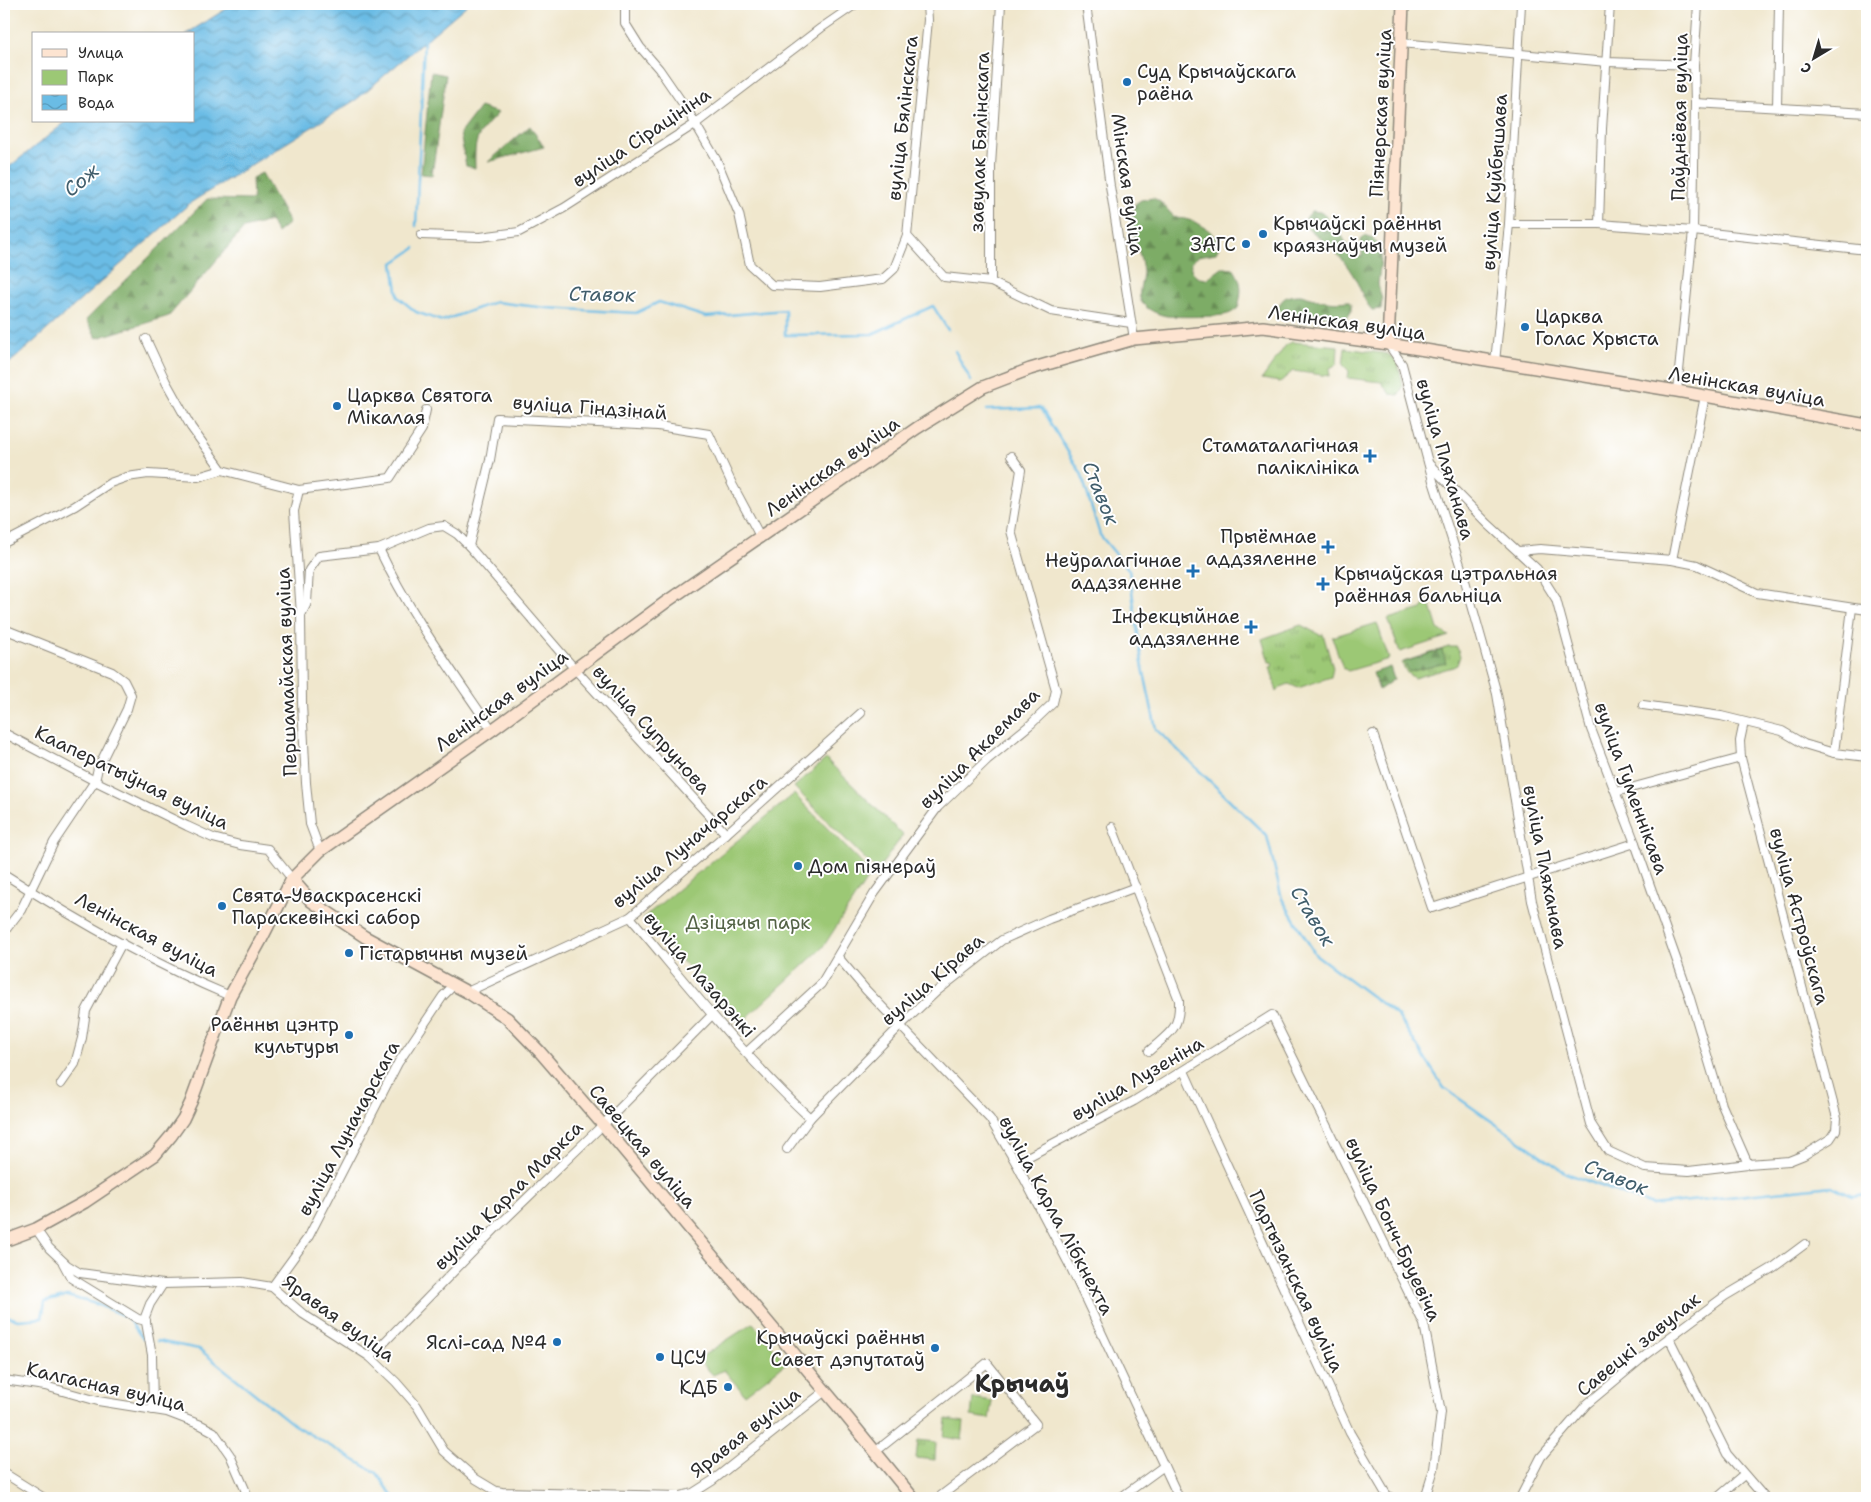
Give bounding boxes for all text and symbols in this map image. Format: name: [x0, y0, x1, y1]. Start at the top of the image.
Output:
street label: Піянерская вуліца: [1364, 28, 1397, 198]
legend: [32, 32, 195, 122]
north arrow: [1788, 32, 1838, 82]
street label: Паўднёвая вуліца: [1666, 33, 1693, 201]
street label: вуліца Бялінскага: [881, 34, 924, 202]
text: Улица: [78, 43, 124, 63]
street label: завулак Бялінскага: [964, 51, 995, 233]
place label: Суд Крычаўскага раёна: [1137, 59, 1296, 106]
text: С: [1797, 59, 1815, 78]
text: Парк: [78, 67, 114, 87]
marker: Суд Крычаўскага раёна: [1121, 76, 1133, 88]
street label: вуліца Сірацініна: [567, 82, 716, 193]
text: Вода: [78, 93, 115, 113]
street label: вуліца Куйбышава: [1476, 93, 1513, 271]
street label: Мінская вуліца: [1105, 112, 1150, 257]
water label: Сож: [58, 157, 105, 202]
place label: Крычаўскі раённы краязнаўчы музей: [1273, 211, 1447, 258]
marker: Крычаўскі раённы краязнаўчы музей: [1257, 228, 1269, 240]
place label: ЗАГС: [1191, 232, 1236, 257]
marker: ЗАГС: [1240, 238, 1252, 250]
water label: Ставок: [568, 280, 636, 308]
street label: Ленінская вуліца: [1267, 299, 1427, 346]
place label: Царква Голас Хрыста: [1535, 304, 1659, 351]
marker: Царква Голас Хрыста: [1519, 321, 1531, 333]
street label: Ленінская вуліца: [1667, 360, 1827, 413]
street label: вуліца Пляханава: [1411, 376, 1481, 543]
place label: Царква Святога Мікалая: [347, 383, 492, 430]
street label: вуліца Гіндзінай: [512, 390, 668, 425]
marker: Царква Святога Мікалая: [331, 400, 343, 412]
street label: Ленінская вуліца: [760, 411, 905, 522]
place label: Стаматалагічная паліклініка: [1202, 433, 1359, 480]
marker: Стаматалагічная паліклініка: [1363, 449, 1377, 463]
water label: Ставок: [1076, 457, 1126, 529]
place label: Прыёмнае аддзяленне: [1206, 524, 1317, 571]
marker: Прыёмнае аддзяленне: [1321, 540, 1335, 554]
place label: Неўралагічнае аддзяленне: [1045, 548, 1182, 595]
place label: Крычаўская цэтральная раённая бальніца: [1334, 561, 1558, 608]
marker: Неўралагічнае аддзяленне: [1186, 564, 1200, 578]
street label: Першамайская вуліца: [270, 567, 303, 777]
marker: Крычаўская цэтральная раённая бальніца: [1316, 577, 1330, 591]
place label: Інфекцыйнае аддзяленне: [1112, 604, 1240, 651]
marker: Інфекцыйнае аддзяленне: [1244, 620, 1258, 634]
street label: Ленінская вуліца: [430, 644, 573, 757]
street label: вуліца Супрунова: [587, 659, 716, 799]
street label: вуліца Акаемава: [913, 682, 1045, 814]
street label: вуліца Гуменнікава: [1589, 698, 1674, 878]
street label: Кааператыўная вуліца: [31, 720, 233, 835]
street label: вуліца Луначарскага: [607, 769, 772, 914]
street label: вуліца Пляханава: [1517, 783, 1574, 951]
street label: вуліца Астроўскага: [1764, 825, 1835, 1008]
place label: Дом піянераў: [808, 854, 936, 879]
marker: Дом піянераў: [792, 860, 804, 872]
water label: Ставок: [1285, 881, 1342, 952]
place label: Свята-Уваскрасенскі Параскевінскі сабор: [232, 883, 422, 930]
street label: Ленінская вуліца: [71, 886, 223, 983]
marker: Свята-Уваскрасенскі Параскевінскі сабор: [216, 900, 228, 912]
street label: вуліца Лазарэнкі: [638, 906, 761, 1043]
park label: Дзіцячы парк: [686, 910, 810, 935]
street label: вуліца Кірава: [876, 928, 989, 1031]
place label: Гістарычны музей: [359, 941, 528, 966]
marker: Гістарычны музей: [343, 947, 355, 959]
place label: Раённы цэнтр культуры: [211, 1012, 339, 1059]
marker: Раённы цэнтр культуры: [343, 1029, 355, 1041]
street label: вуліца Лузеніна: [1066, 1030, 1208, 1127]
street label: вуліца Луначарскага: [292, 1036, 405, 1220]
street label: Савецкая вуліца: [583, 1079, 702, 1214]
street label: вуліца Карла Лібкнехта: [993, 1111, 1120, 1319]
street label: вуліца Карла Маркса: [428, 1115, 589, 1275]
street label: вуліца Бонч-Бруевіча: [1340, 1133, 1447, 1326]
water label: Ставок: [1580, 1153, 1652, 1201]
street label: Партызанская вуліца: [1243, 1186, 1350, 1376]
street label: Яравая вуліца: [277, 1269, 400, 1368]
street label: Савецкі завулак: [1571, 1287, 1705, 1402]
place label: Крычаўскі раённы Савет дэпутатаў: [756, 1325, 925, 1372]
place label: Яслі-сад №4: [426, 1330, 547, 1355]
marker: Яслі-сад №4: [551, 1336, 563, 1348]
marker: Крычаўскі раённы Савет дэпутатаў: [929, 1342, 941, 1354]
place label: ЦСУ: [670, 1345, 707, 1370]
marker: ЦСУ: [654, 1351, 666, 1363]
street label: Калгасная вуліца: [24, 1356, 188, 1417]
district label: Крычаў: [975, 1368, 1069, 1400]
place label: КДБ: [679, 1375, 718, 1400]
street label: Яравая вуліца: [685, 1381, 806, 1483]
marker: КДБ: [722, 1381, 734, 1393]

